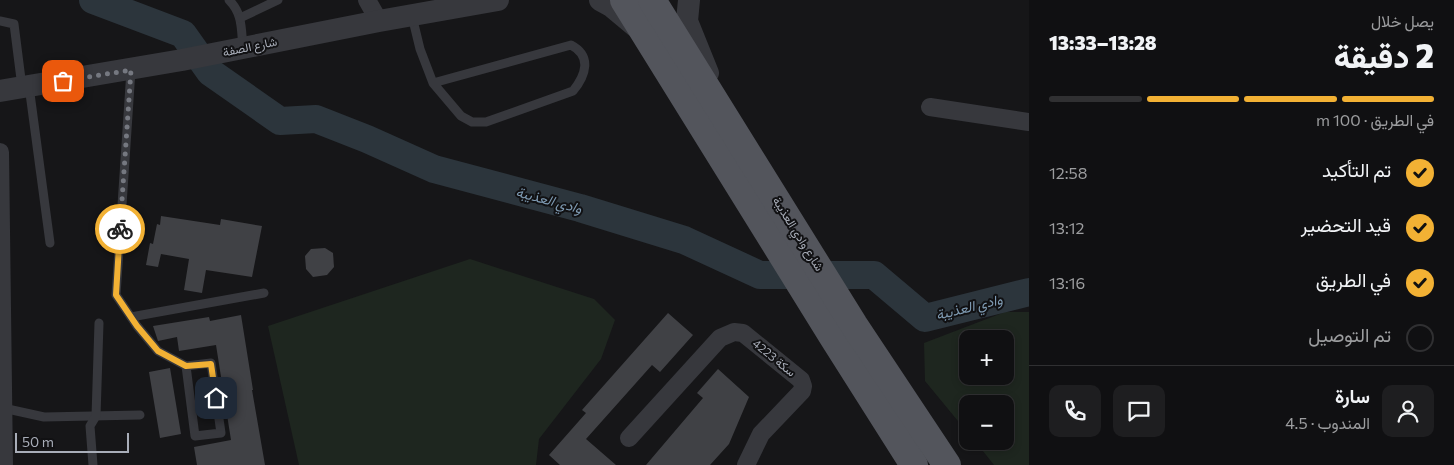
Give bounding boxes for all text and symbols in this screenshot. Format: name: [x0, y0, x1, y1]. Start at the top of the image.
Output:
text: يصل خلال: [1371, 11, 1434, 30]
text: 13:28–13:33: [1049, 31, 1157, 54]
street label: شارع الصفة: [221, 33, 279, 62]
text: 2 دقيقة: [1334, 35, 1434, 75]
pin: [42, 60, 84, 102]
icon: bag: [49, 67, 77, 95]
text: في الطريق · 100 m: [1316, 110, 1434, 129]
text: تم التأكيد: [1322, 158, 1391, 181]
icon: check: [1406, 159, 1434, 187]
text: 12:58: [1049, 163, 1087, 182]
water label: وادي العذيبة: [513, 183, 585, 221]
street label: شارع وادي العذيبة: [767, 194, 827, 275]
courier: [95, 204, 145, 254]
text: قيد التحضير: [1301, 213, 1391, 236]
icon: check: [1406, 214, 1434, 242]
icon: bike: [106, 215, 134, 243]
text: 13:12: [1049, 218, 1084, 237]
text: في الطريق: [1316, 268, 1391, 291]
icon: check: [1406, 269, 1434, 297]
text: 13:16: [1049, 273, 1085, 292]
water label: وادي العذيبة: [934, 290, 1006, 327]
text: تم التوصيل: [1308, 323, 1391, 346]
map controls: [959, 330, 1014, 450]
button: +: [959, 330, 1014, 385]
street label: سكة 4223: [750, 336, 799, 379]
pin: [195, 377, 237, 419]
icon: home: [202, 384, 230, 412]
text: سارة: [1335, 384, 1370, 407]
button: phone: [1049, 385, 1101, 437]
button: chat: [1113, 385, 1165, 437]
button: person: [1382, 385, 1434, 437]
button: −: [959, 395, 1014, 450]
text: المندوب · 4.5: [1285, 413, 1370, 432]
scale bar: [15, 430, 129, 453]
text: 50 m: [22, 433, 54, 450]

